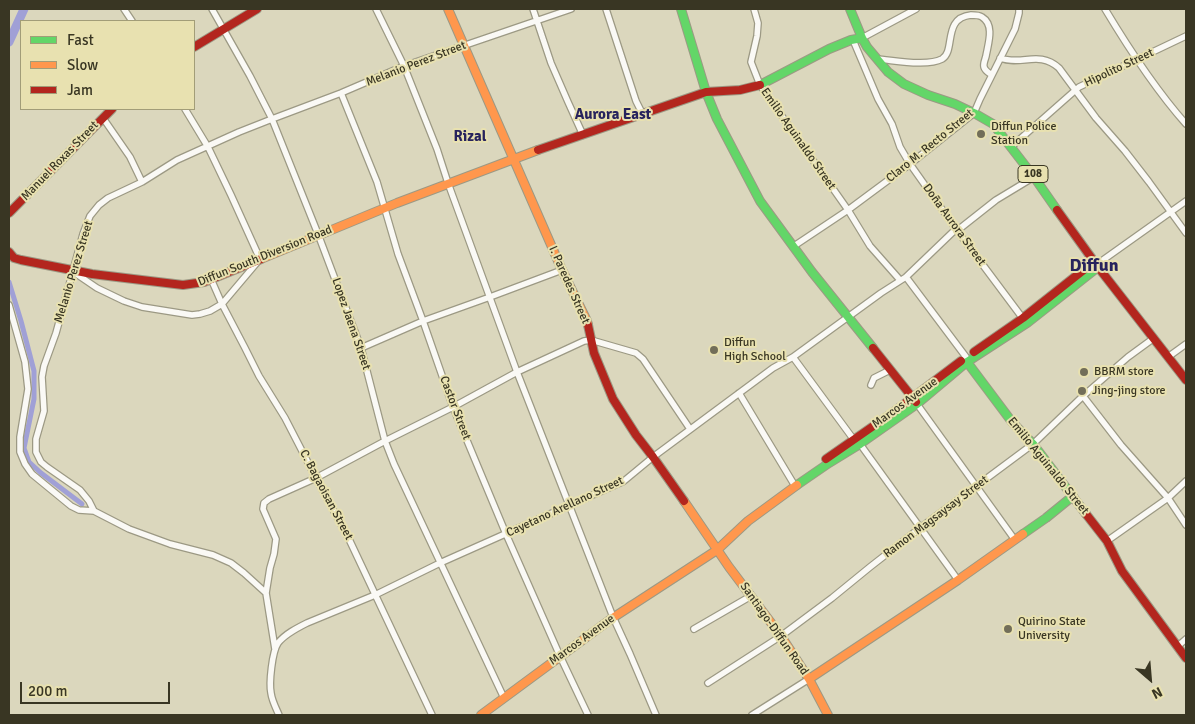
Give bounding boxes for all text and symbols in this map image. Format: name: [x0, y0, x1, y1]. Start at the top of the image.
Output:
legend: [20, 20, 195, 110]
text: Fast: [67, 31, 94, 49]
street label: Melanio Perez Street: [364, 38, 468, 90]
street label: Hipolito Street: [1082, 46, 1156, 90]
text: Slow: [67, 56, 98, 74]
text: Jam: [67, 81, 93, 99]
street label: Emilio Aguinaldo Street: [757, 85, 839, 193]
district label: Aurora East: [575, 106, 651, 124]
street label: Claro M. Recto Street: [883, 106, 977, 186]
street label: Manuel Roxas Street: [18, 118, 102, 204]
place label: Diffun Police Station: [991, 120, 1056, 148]
district label: Rizal: [454, 128, 486, 146]
marker: Diffun Police Station: [975, 128, 987, 140]
road number: 108: [1018, 165, 1048, 182]
street label: Doña Aurora Street: [919, 181, 989, 269]
street label: Melanio Perez Street: [52, 219, 96, 325]
street label: Diffun South Diversion Road: [196, 222, 334, 290]
street label: I. Paredes Street: [545, 244, 593, 326]
district label: Diffun: [1069, 255, 1119, 277]
street label: Lopez Jaena Street: [329, 276, 373, 372]
place label: Diffun High School: [724, 336, 786, 364]
marker: Diffun High School: [708, 344, 720, 356]
place label: BBRM store: [1094, 365, 1154, 379]
marker: BBRM store: [1078, 366, 1090, 378]
street label: Castor Street: [436, 374, 474, 442]
street label: Marcos Avenue: [870, 374, 940, 432]
place label: Jing-jing store: [1092, 384, 1166, 398]
marker: Jing-jing store: [1076, 385, 1088, 397]
street label: Emilio Aguinaldo Street: [1004, 414, 1092, 518]
street label: C. Bagaoisan Street: [296, 447, 356, 543]
street label: Ramon Magsaysay Street: [881, 473, 991, 561]
street label: Cayetano Arellano Street: [504, 474, 626, 540]
street label: Santiago-Diffun Road: [737, 580, 811, 678]
street label: Marcos Avenue: [547, 611, 617, 669]
place label: Quirino State University: [1018, 615, 1086, 643]
marker: Quirino State University: [1002, 623, 1014, 635]
north arrow: [1125, 654, 1175, 704]
scale bar: [22, 672, 172, 704]
text: 200 m: [28, 682, 68, 700]
text: N: [1149, 683, 1165, 703]

